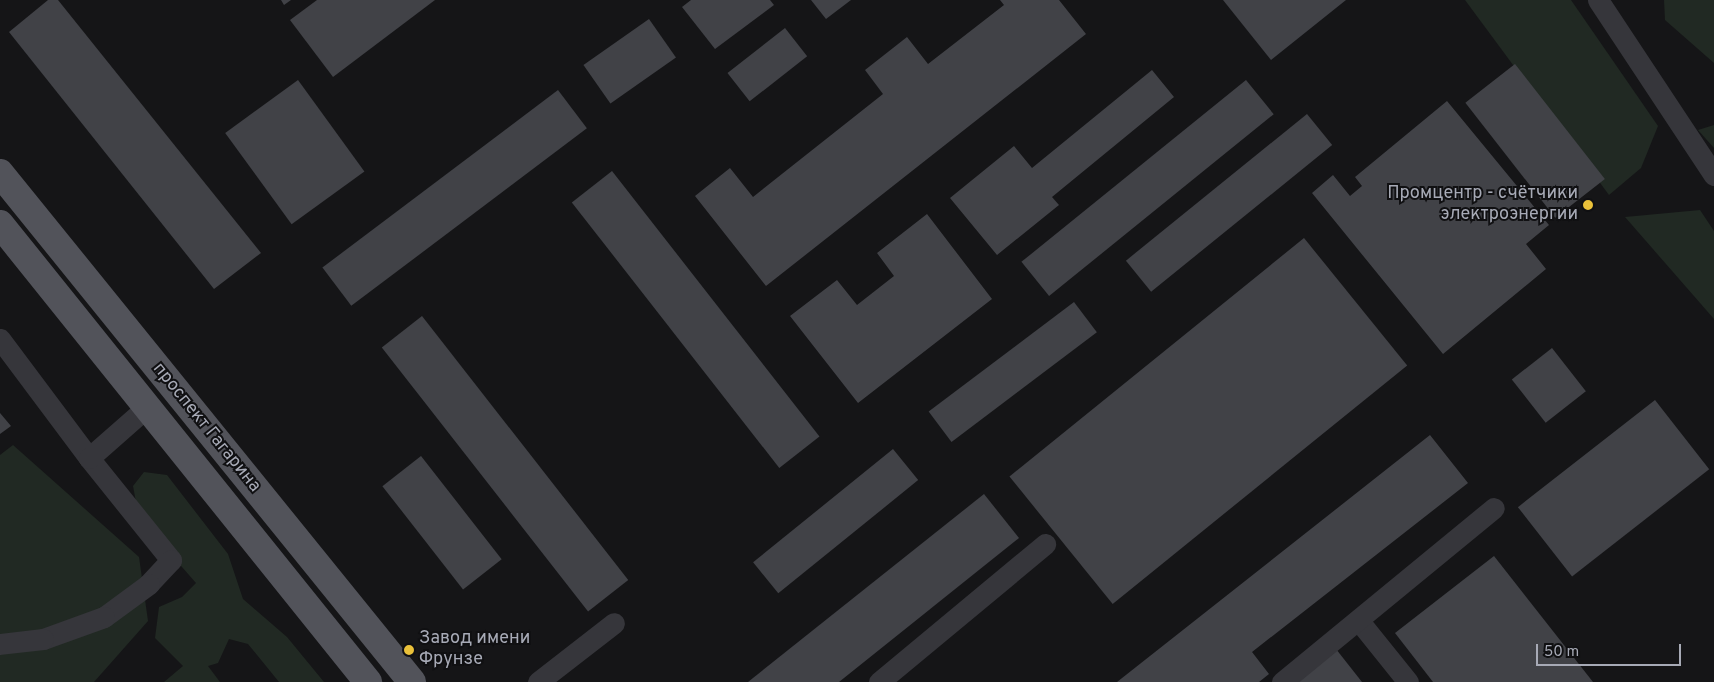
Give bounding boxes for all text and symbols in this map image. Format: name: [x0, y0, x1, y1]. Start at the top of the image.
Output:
place label: Промцентр - счётчики электроэнергии: [1387, 184, 1578, 226]
marker: Промцентр - счётчики электроэнергии: [1582, 199, 1594, 211]
street label: проспект Гагарина: [147, 359, 265, 497]
place label: Завод имени Фрунзе: [419, 629, 530, 672]
scale bar: [1539, 634, 1684, 666]
text: 50 m: [1544, 643, 1579, 662]
marker: Завод имени Фрунзе: [403, 644, 415, 656]

